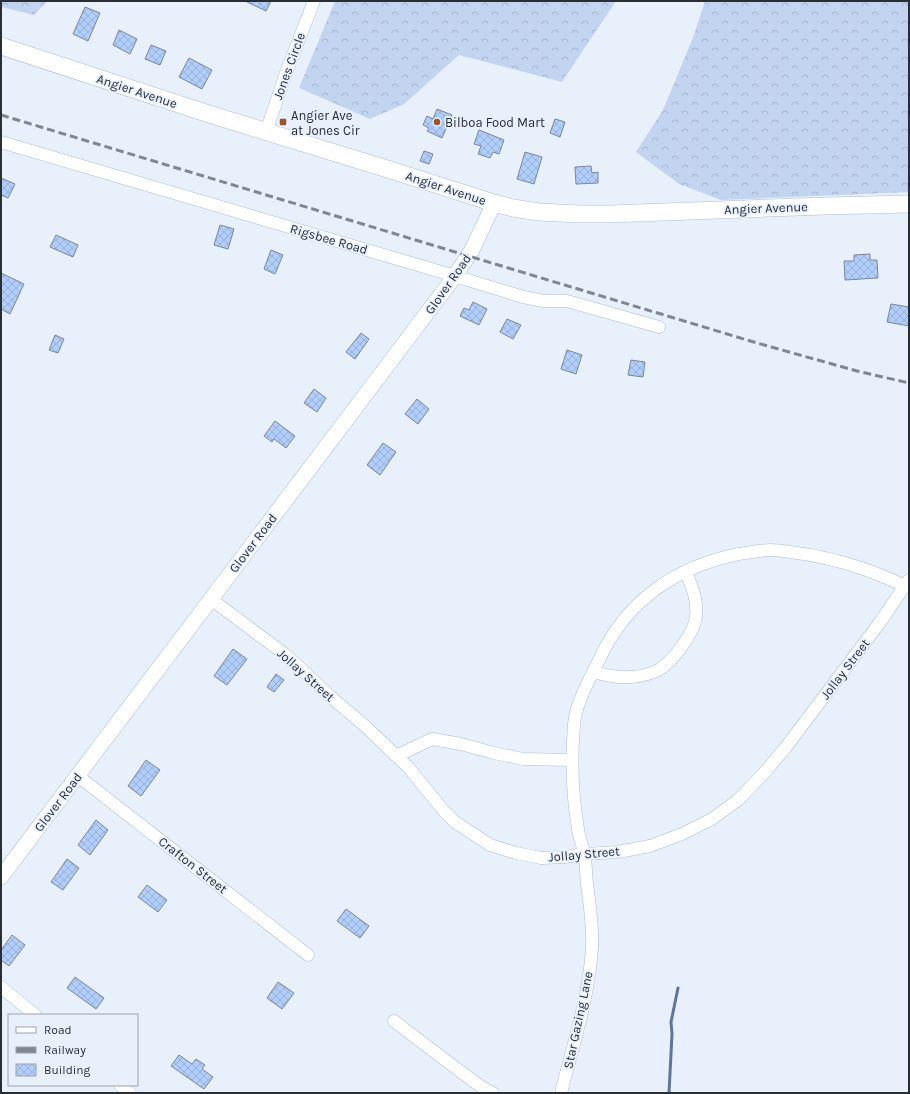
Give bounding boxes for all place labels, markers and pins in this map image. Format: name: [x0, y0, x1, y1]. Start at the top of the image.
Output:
place label: Angier Ave at Jones Cir: [291, 108, 360, 138]
place label: Bilboa Food Mart: [445, 115, 545, 130]
marker: Angier Ave at Jones Cir: [278, 117, 288, 127]
marker: Bilboa Food Mart: [432, 117, 442, 127]

